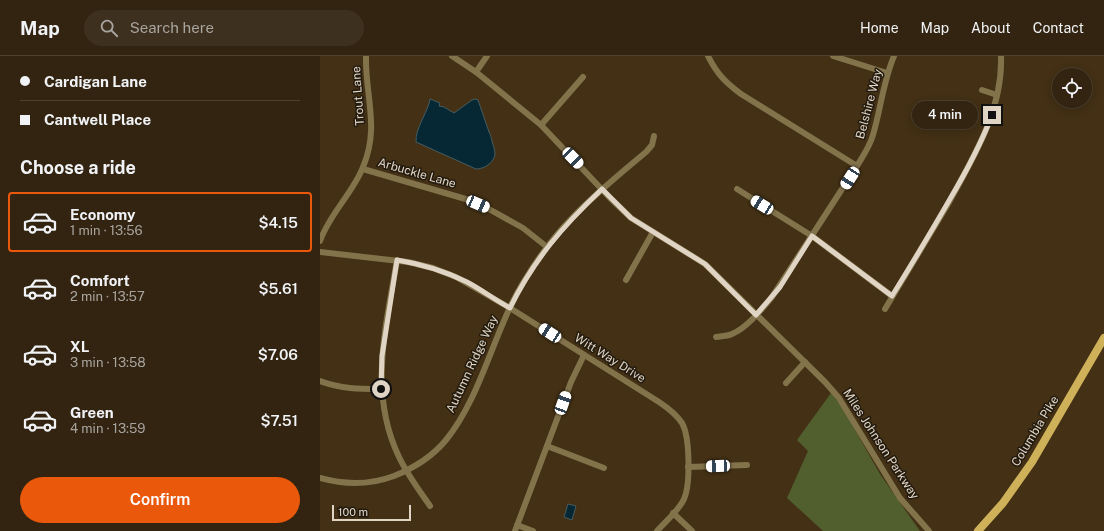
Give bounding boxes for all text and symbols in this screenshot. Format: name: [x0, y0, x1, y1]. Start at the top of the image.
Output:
search box: [84, 10, 364, 46]
text: Map: [20, 17, 60, 39]
icon: search: [98, 17, 120, 39]
text: Search here: [130, 19, 214, 36]
text: Home: [860, 20, 899, 36]
text: Map: [921, 20, 949, 36]
text: About: [971, 20, 1011, 36]
text: Contact: [1033, 20, 1084, 36]
street label: Trout Lane: [349, 66, 367, 126]
street label: Belshire Way: [853, 67, 885, 141]
map controls: [1052, 68, 1092, 108]
button: locate: [1052, 68, 1092, 108]
text: Cardigan Lane: [44, 73, 147, 90]
callout: 4 min: [912, 101, 978, 129]
route end: [983, 106, 1001, 124]
text: 4 min: [928, 107, 962, 122]
text: Cantwell Place: [44, 111, 151, 128]
car: [560, 145, 586, 171]
street label: Arbuckle Lane: [376, 155, 458, 191]
text: Choose a ride: [20, 157, 136, 178]
car: [838, 165, 862, 191]
car: [465, 194, 491, 214]
car: [749, 194, 775, 216]
icon: car: [22, 204, 58, 240]
text: Economy: [70, 206, 135, 223]
text: $4.15: [258, 214, 298, 231]
text: 1 min · 13:56: [70, 223, 143, 238]
icon: car: [22, 270, 58, 306]
text: Comfort: [70, 272, 130, 289]
text: $5.61: [258, 280, 298, 297]
text: 2 min · 13:57: [70, 289, 145, 304]
street label: Autumn Ridge Way: [443, 313, 501, 415]
car: [537, 321, 563, 345]
street label: Witt Way Drive: [572, 331, 648, 386]
icon: car: [22, 336, 58, 372]
text: XL: [70, 338, 89, 355]
text: $7.06: [258, 346, 298, 363]
text: 3 min · 13:58: [70, 355, 146, 370]
route start: [372, 380, 390, 398]
street label: Miles Johnson Parkway: [840, 386, 922, 502]
car: [553, 390, 573, 416]
street label: Columbia Pike: [1009, 393, 1062, 469]
icon: car: [22, 402, 58, 438]
text: Green: [70, 404, 114, 421]
text: $7.51: [261, 412, 298, 429]
text: 4 min · 13:59: [70, 421, 145, 436]
car: [706, 460, 730, 472]
button: Confirm: [20, 477, 300, 523]
scale bar: [332, 503, 411, 522]
text: 100 m: [338, 506, 368, 518]

